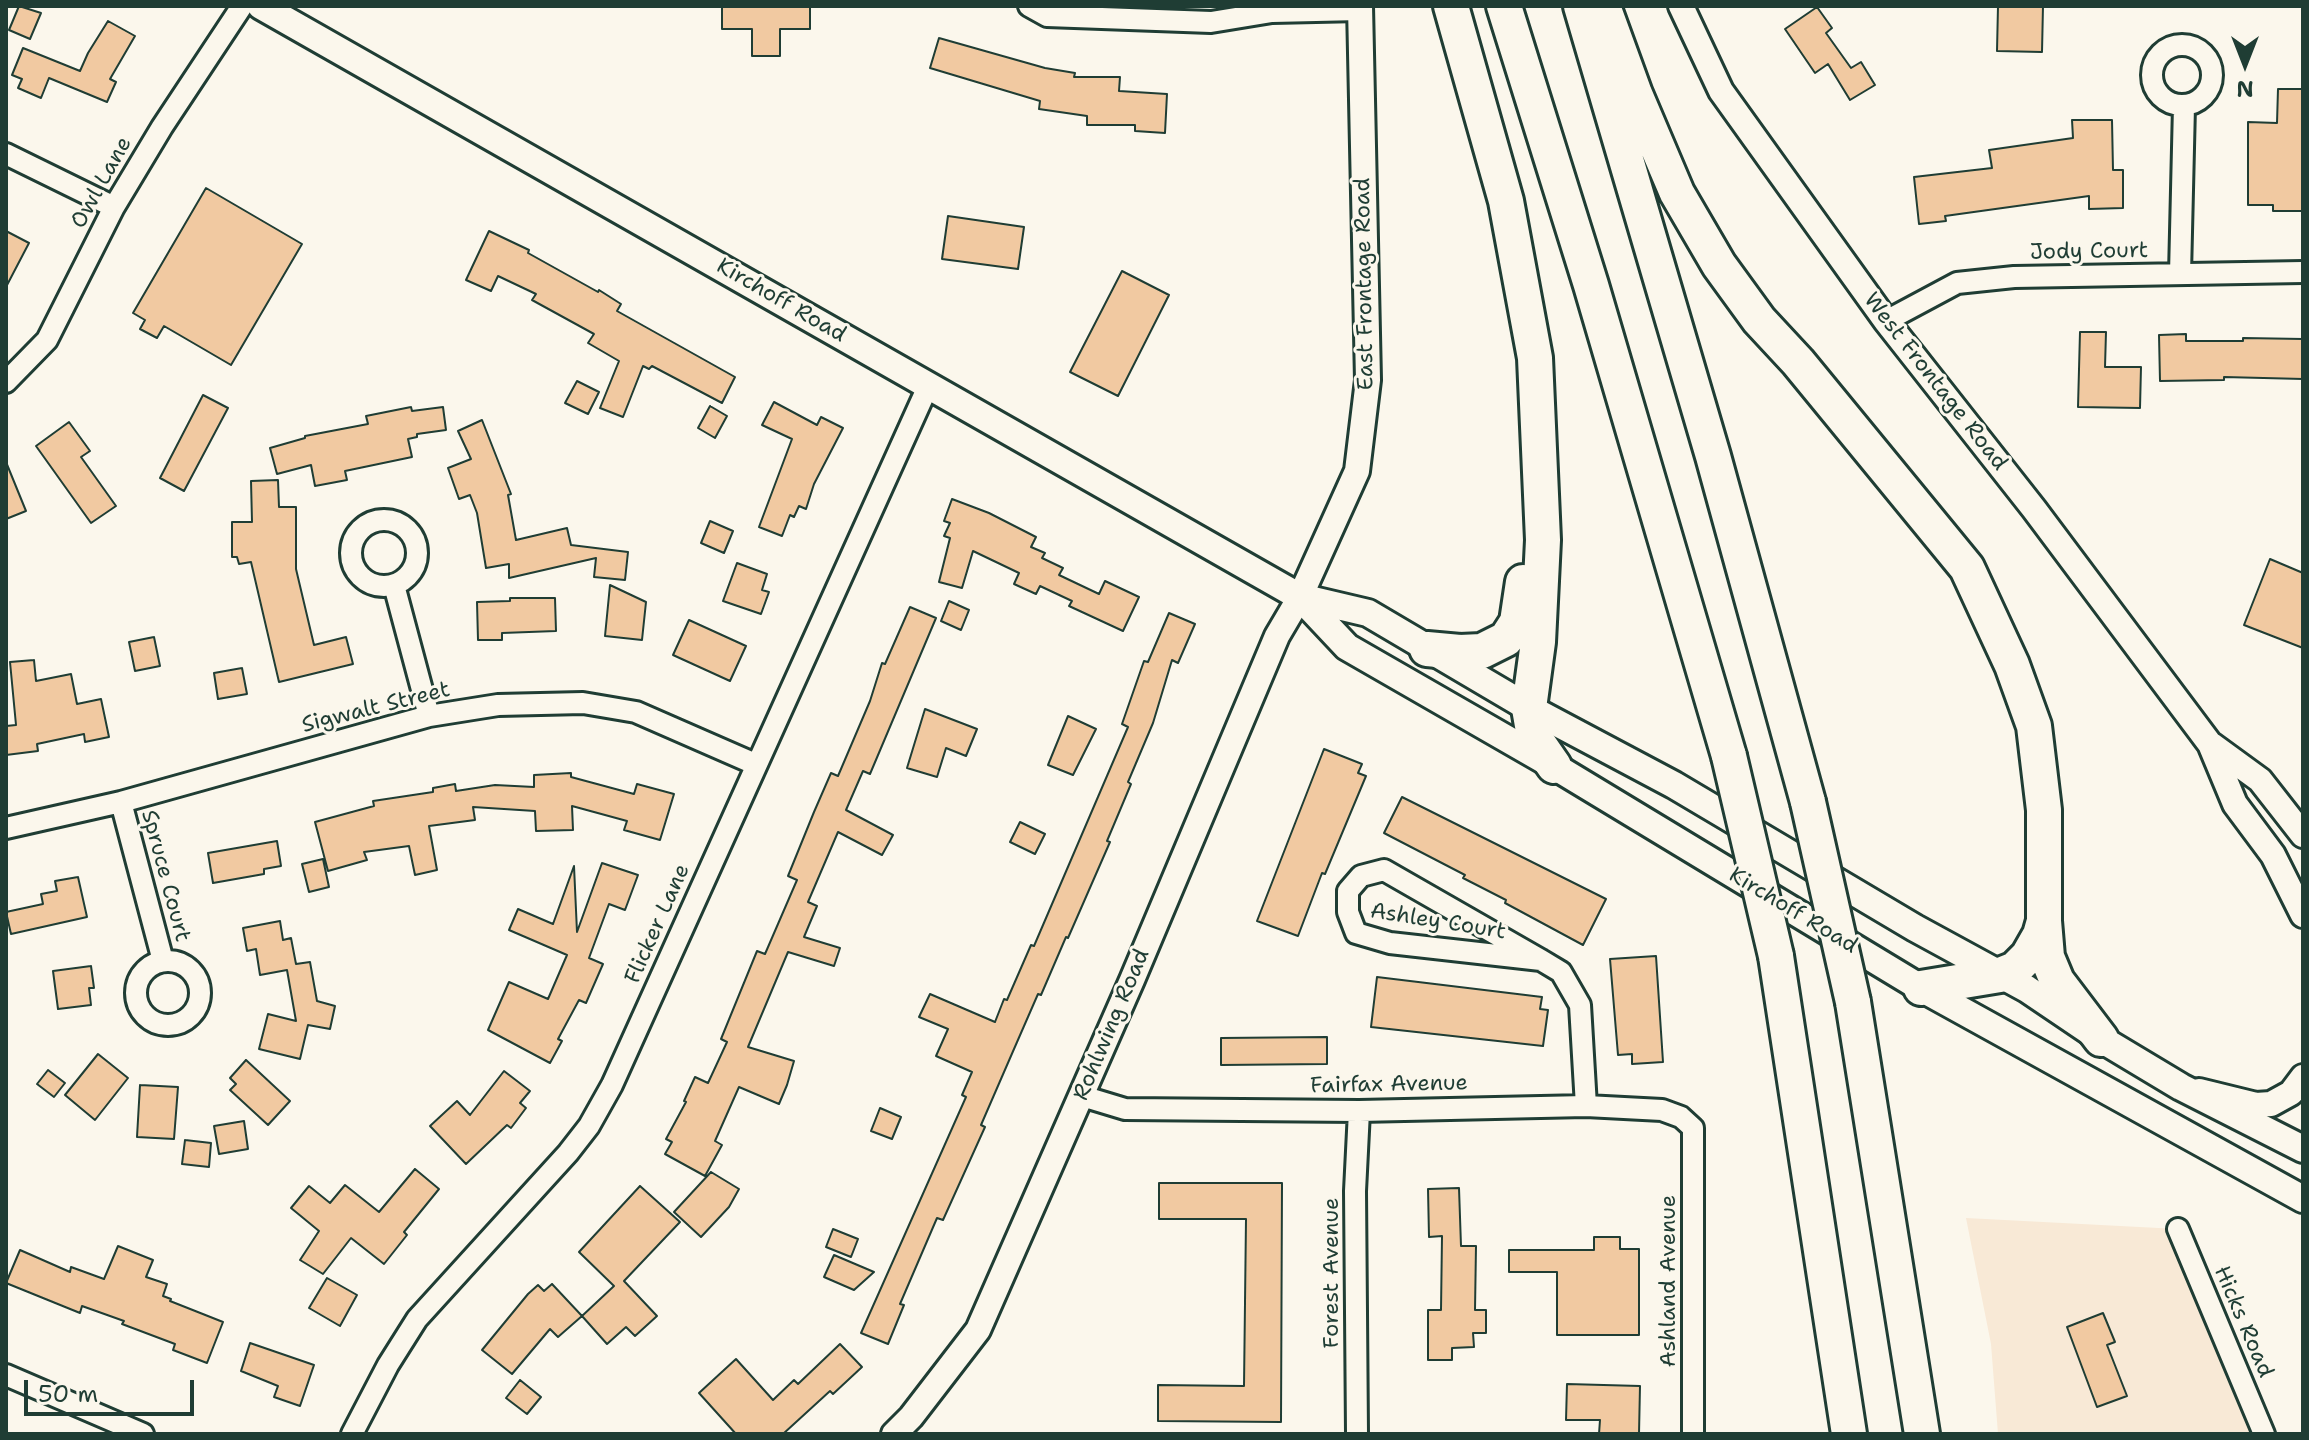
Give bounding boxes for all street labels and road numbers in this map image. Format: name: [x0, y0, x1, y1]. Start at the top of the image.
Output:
street label: Owl Lane: [66, 133, 138, 233]
street label: East Frontage Road: [1350, 177, 1380, 391]
street label: Jody Court: [2030, 238, 2148, 266]
street label: Kirchoff Road: [711, 253, 851, 349]
street label: West Frontage Road: [1857, 288, 2013, 476]
street label: Sigwalt Street: [299, 677, 453, 739]
street label: Spruce Court: [135, 807, 195, 945]
street label: Flicker Lane: [620, 860, 696, 988]
street label: Kirchoff Road: [1724, 862, 1862, 960]
street label: Ashley Court: [1368, 898, 1508, 946]
street label: Rohlwing Road: [1068, 945, 1156, 1105]
street label: Fairfax Avenue: [1310, 1070, 1468, 1100]
street label: Ashland Avenue: [1656, 1195, 1682, 1367]
street label: Forest Avenue: [1319, 1198, 1345, 1348]
street label: Hicks Road: [2208, 1262, 2278, 1382]

